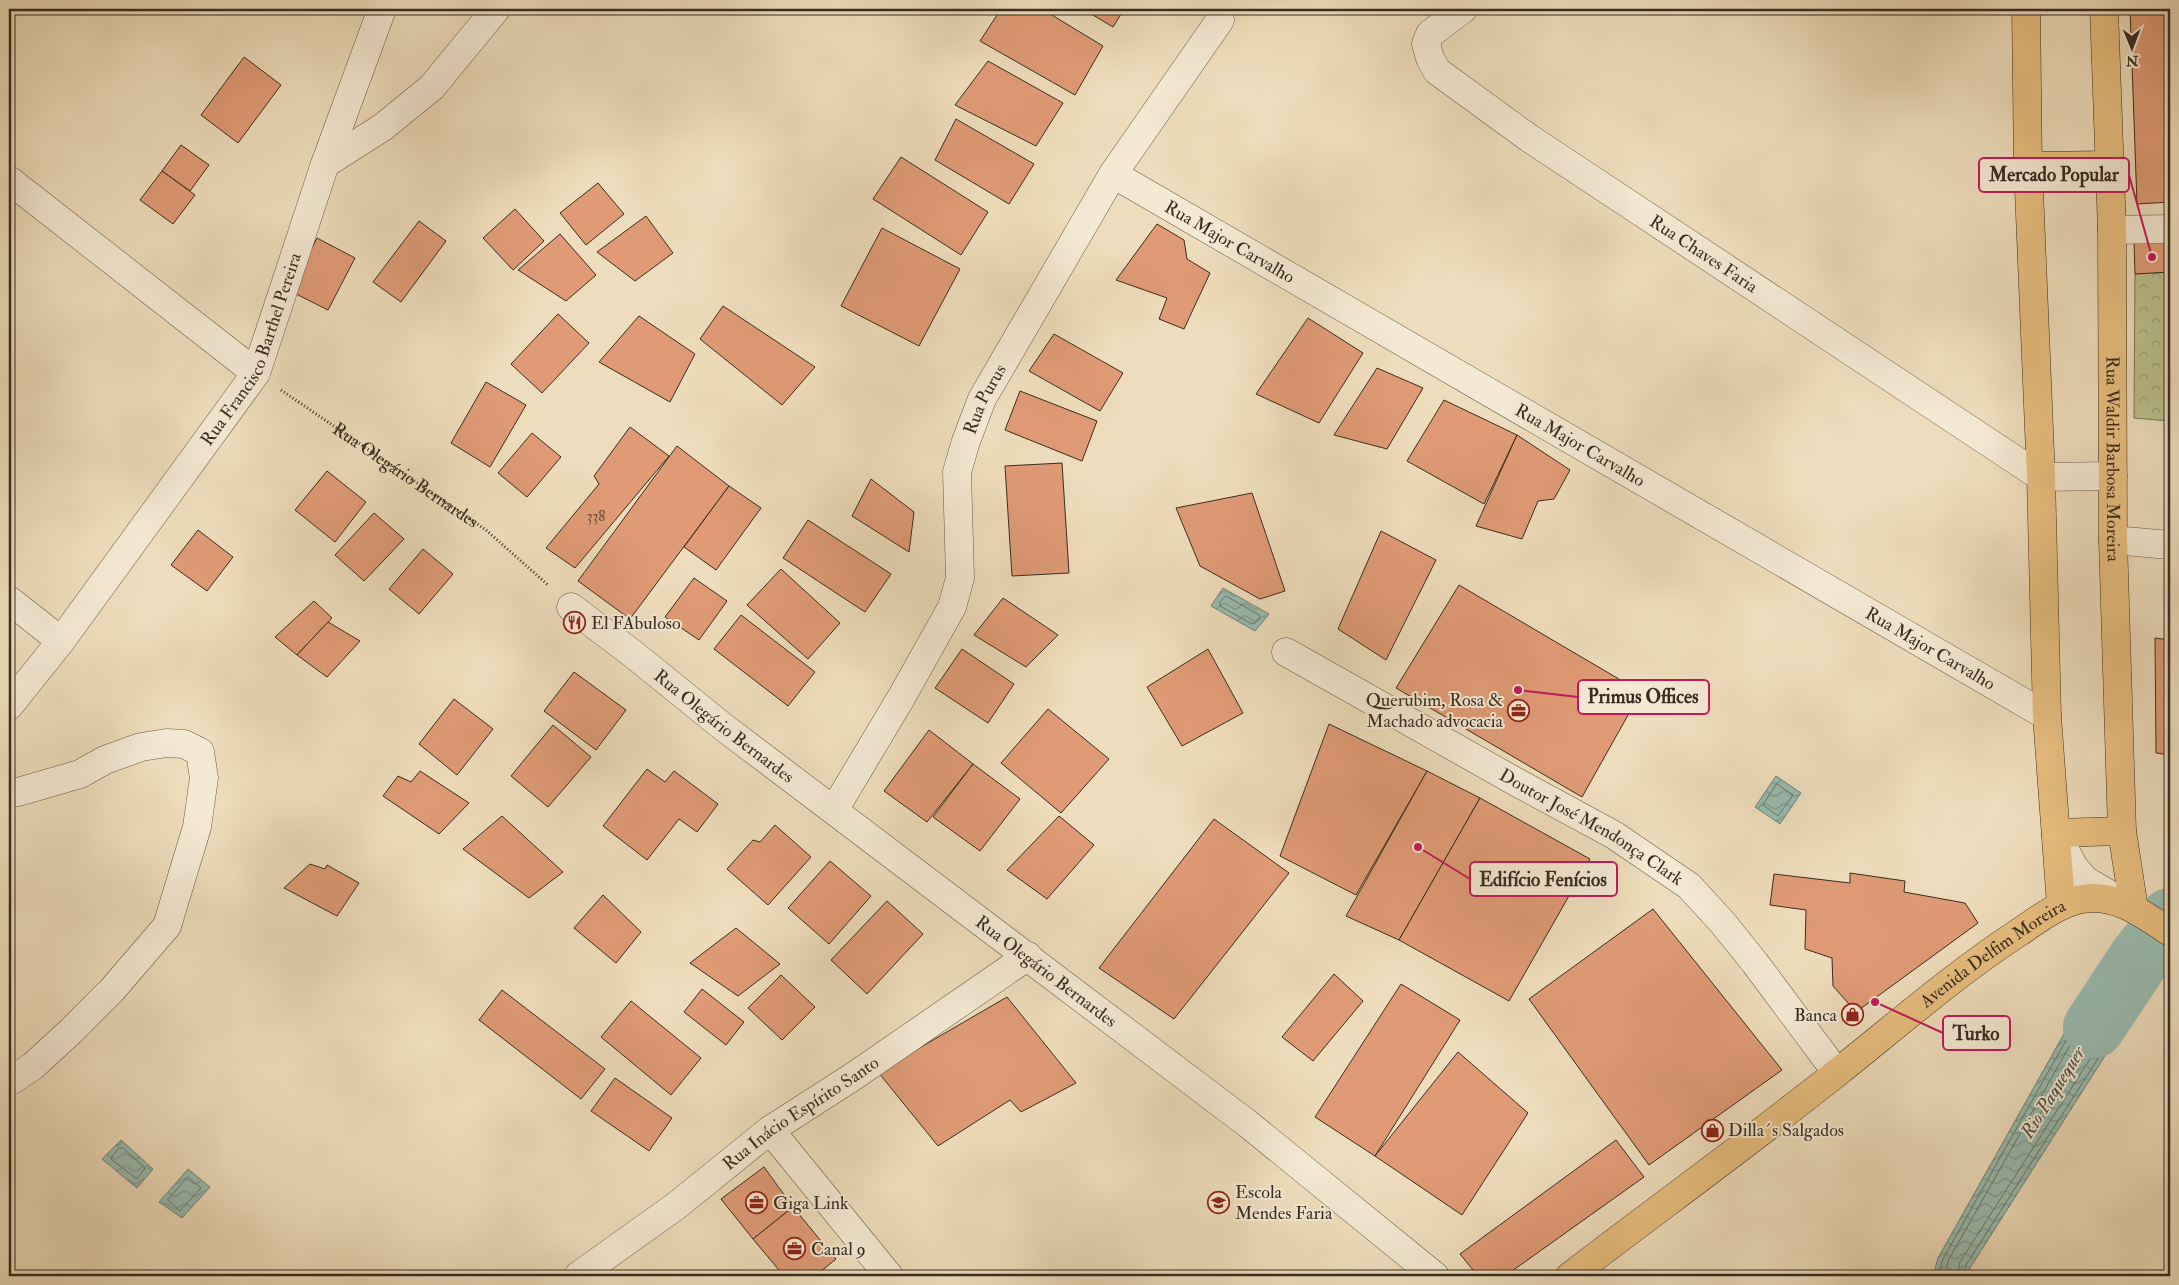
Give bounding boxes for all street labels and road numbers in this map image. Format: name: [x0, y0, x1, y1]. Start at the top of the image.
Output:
street label: Rua Major Carvalho: [1160, 195, 1299, 289]
street label: Rua Chaves Faria: [1645, 210, 1763, 299]
street label: Rua Francisco Barthel Pereira: [196, 249, 307, 451]
street label: Rua Waldir Barbosa Moreira: [2100, 356, 2125, 563]
street label: Rua Purus: [959, 360, 1012, 438]
street label: Rua Major Carvalho: [1511, 399, 1649, 492]
street label: Rua Olegário Bernardes: [328, 418, 483, 534]
street label: Rua Major Carvalho: [1861, 602, 2000, 696]
street label: Rua Olegário Bernardes: [649, 664, 799, 788]
street label: Doutor José Mendonça Clark: [1495, 764, 1688, 891]
street label: Avenida Delfim Moreira: [1915, 894, 2070, 1014]
street label: Rua Olegário Bernardes: [971, 911, 1122, 1033]
street label: Rua Inácio Espírito Santo: [718, 1051, 884, 1176]

